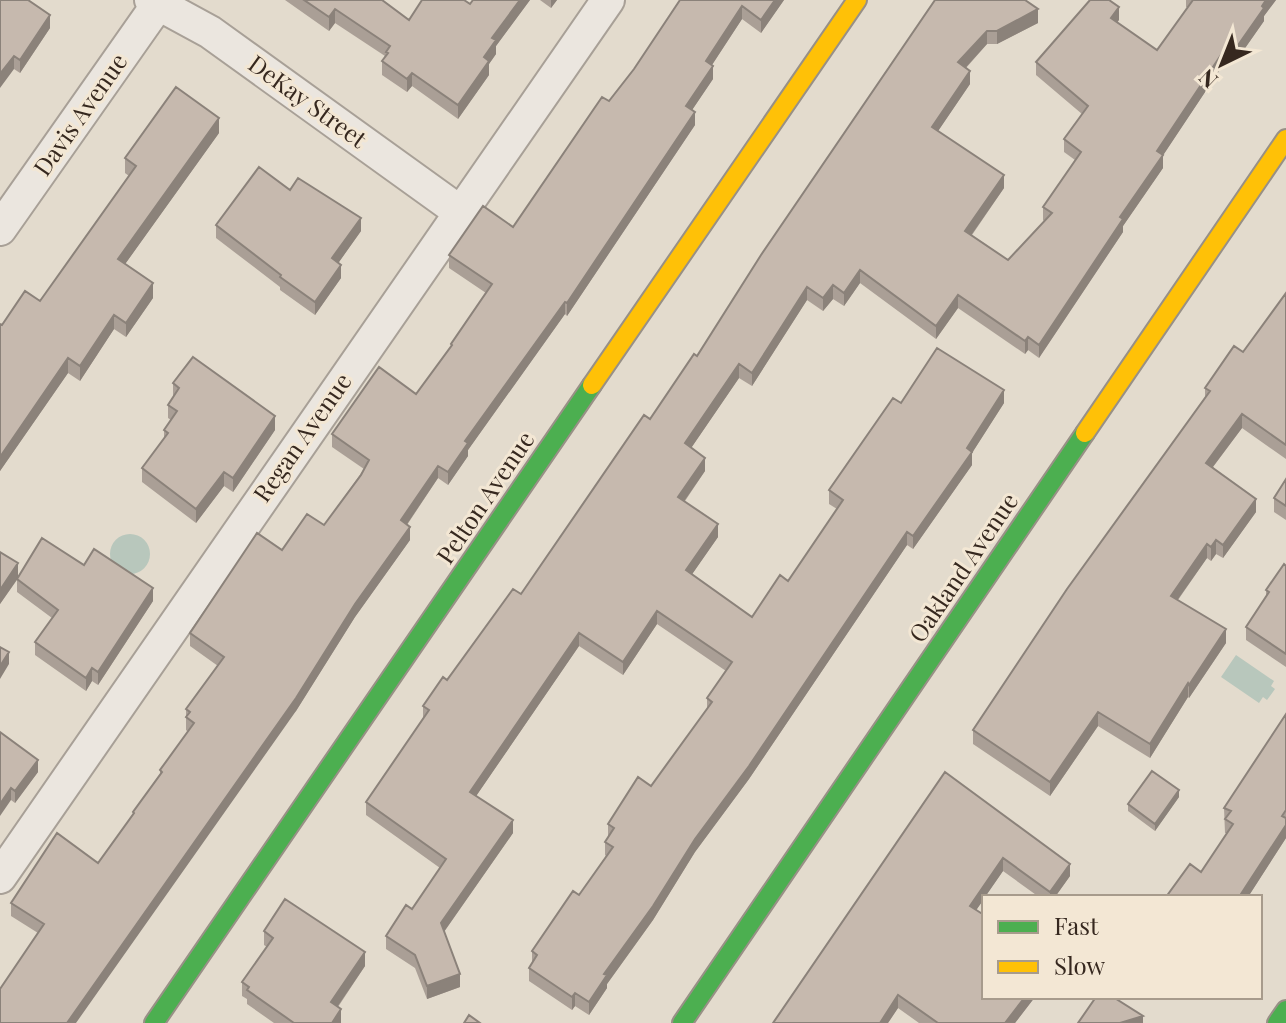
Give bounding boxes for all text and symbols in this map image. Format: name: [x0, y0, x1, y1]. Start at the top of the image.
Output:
north arrow: [1182, 24, 1262, 104]
street label: Davis Avenue: [25, 46, 133, 182]
street label: DeKay Street: [243, 47, 374, 154]
text: N: [1192, 63, 1224, 96]
street label: Regan Avenue: [245, 366, 358, 508]
street label: Pelton Avenue: [428, 424, 540, 569]
street label: Oakland Avenue: [901, 486, 1024, 648]
legend: [982, 895, 1262, 999]
text: Fast: [1054, 909, 1099, 941]
text: Slow: [1054, 949, 1106, 981]

